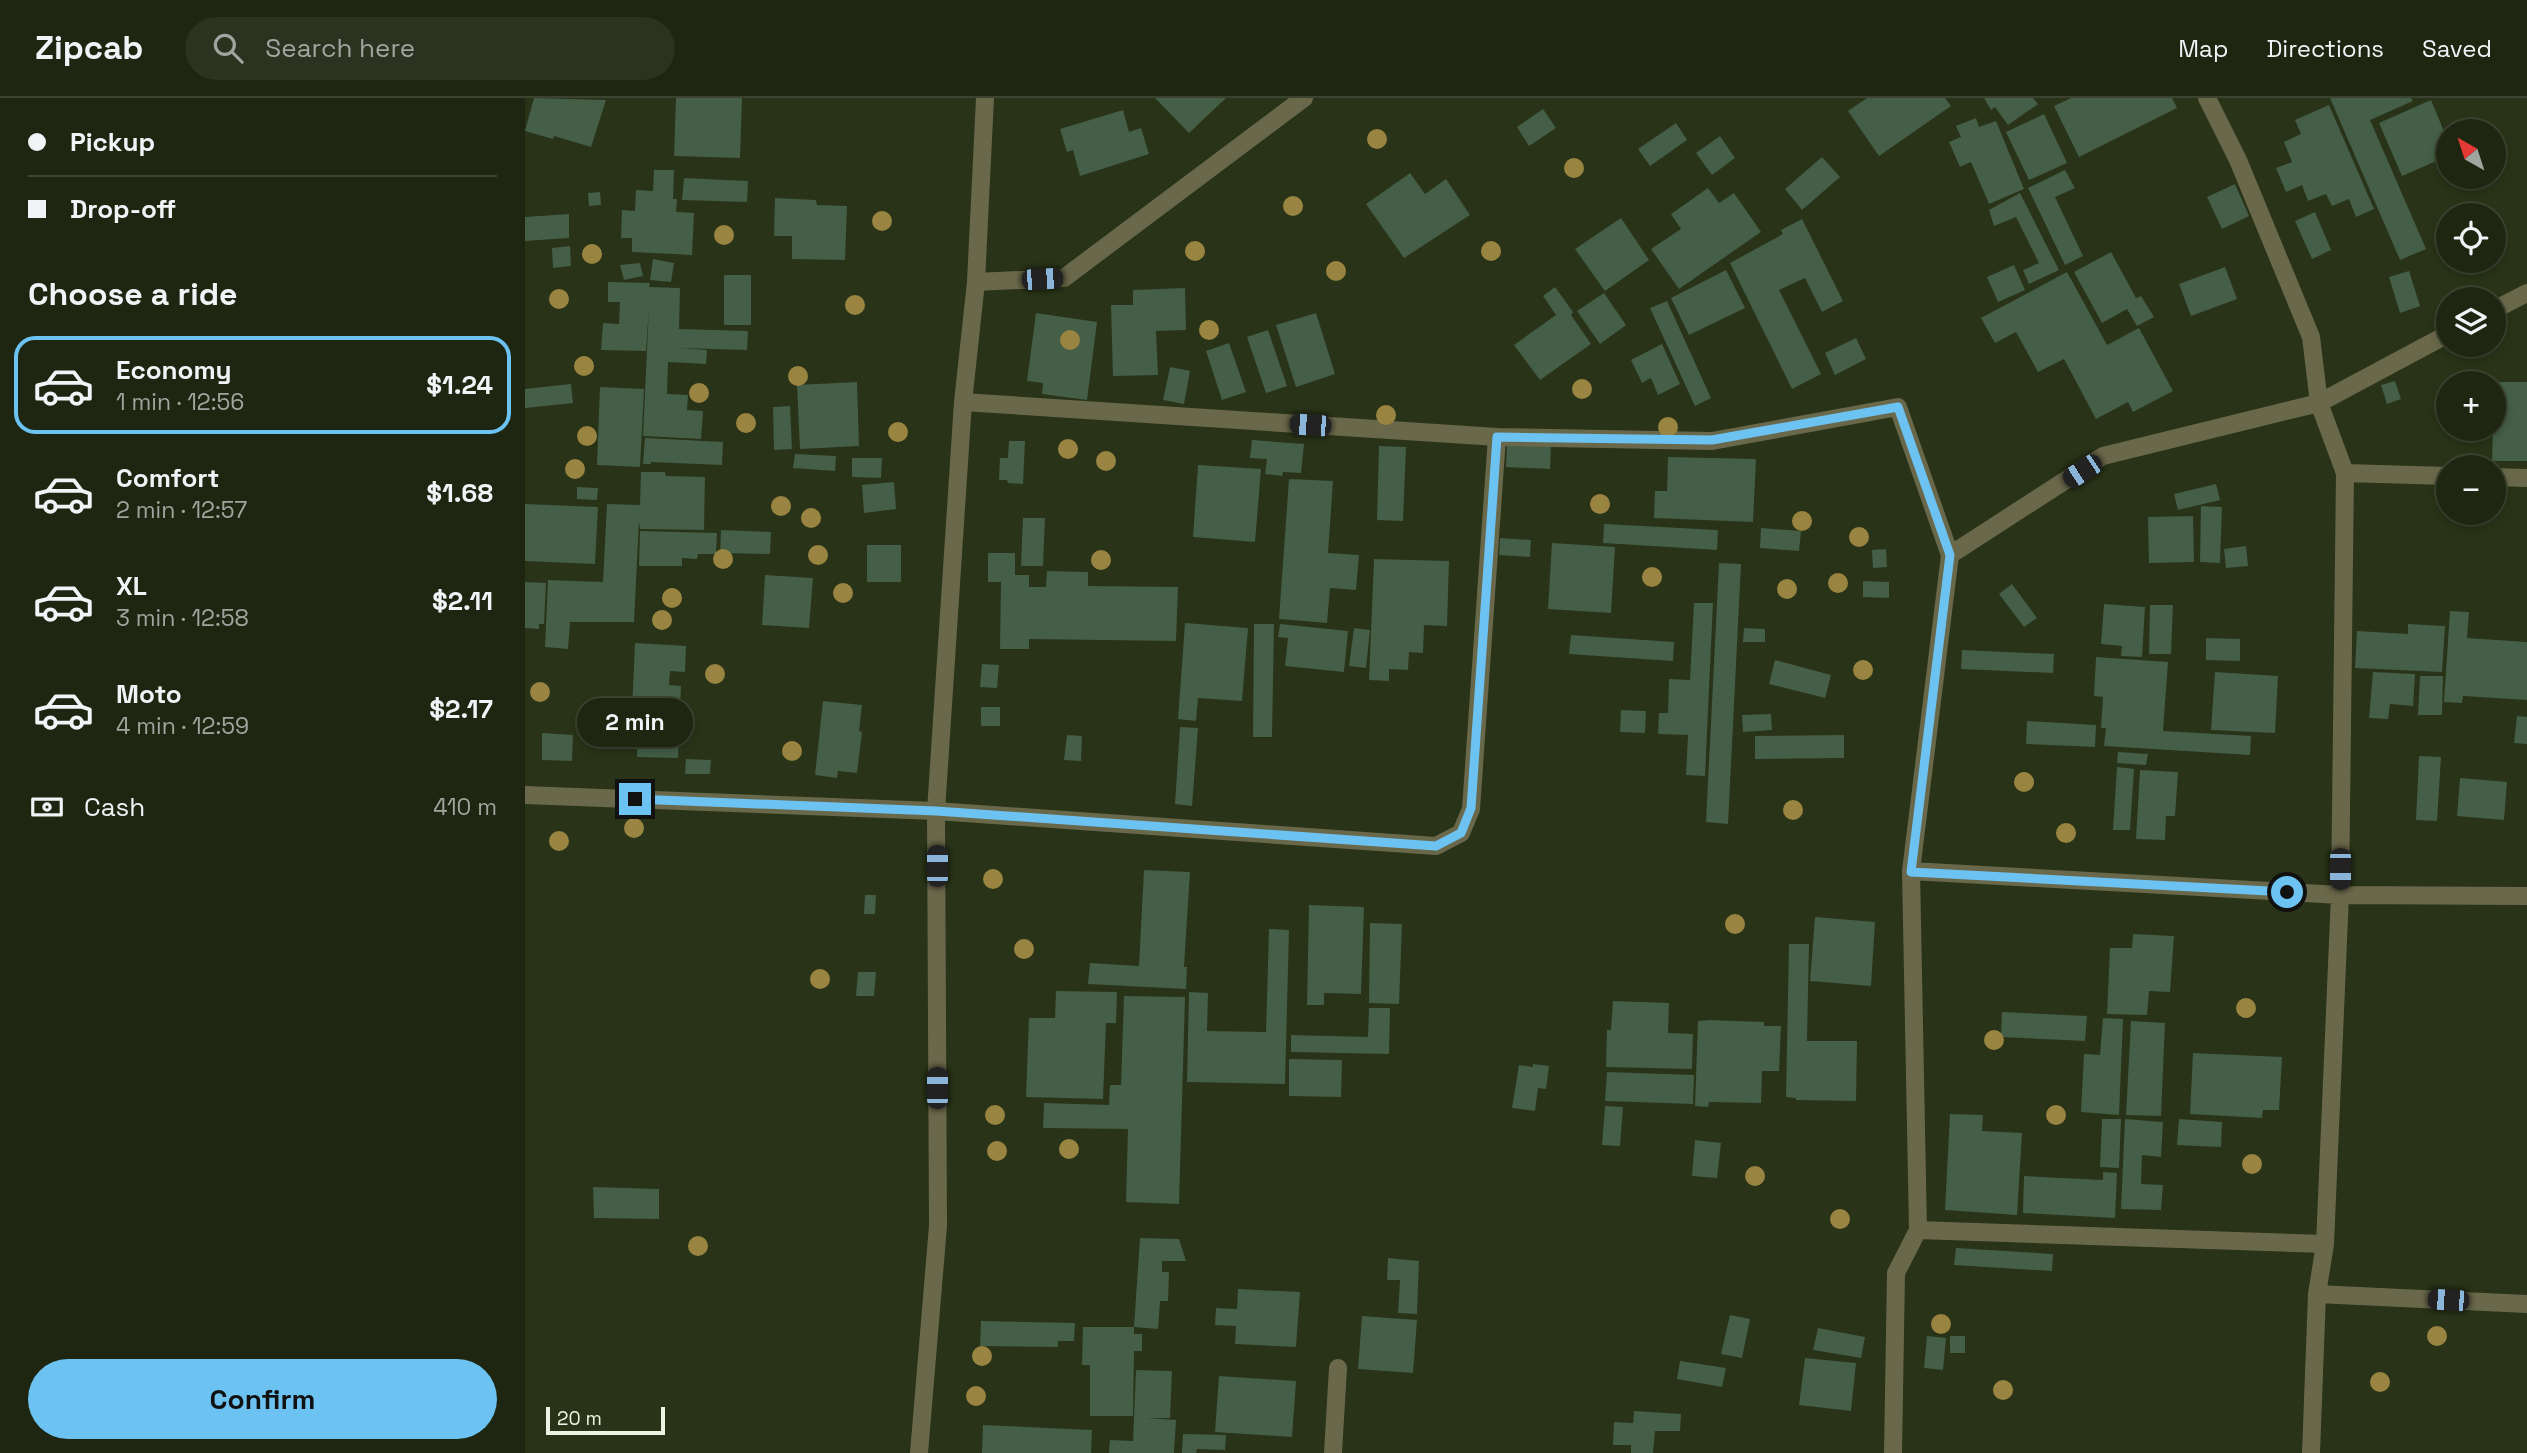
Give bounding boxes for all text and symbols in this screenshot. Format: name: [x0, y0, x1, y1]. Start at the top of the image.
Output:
search box: [185, 17, 675, 80]
text: Zipcab: [35, 27, 143, 69]
icon: search: [209, 29, 247, 67]
text: Search here: [265, 31, 415, 65]
text: Map: [2178, 33, 2228, 64]
text: Directions: [2266, 33, 2384, 64]
text: Saved: [2422, 33, 2492, 64]
north arrow: [2436, 119, 2506, 189]
map controls: [2436, 119, 2506, 525]
text: Pickup: [70, 125, 155, 159]
text: Drop-off: [70, 192, 176, 226]
button: locate: [2436, 203, 2506, 273]
car: [1021, 267, 1064, 291]
text: Choose a ride: [28, 274, 238, 314]
button: layers: [2436, 287, 2506, 357]
text: Economy: [116, 353, 232, 387]
icon: car: [32, 354, 95, 417]
text: $1.24: [426, 368, 493, 402]
button: +: [2436, 371, 2506, 441]
text: 1 min · 12:56: [116, 387, 244, 417]
car: [1289, 413, 1332, 437]
car: [2059, 451, 2106, 491]
button: −: [2436, 455, 2506, 525]
text: Comfort: [116, 461, 219, 495]
icon: car: [32, 462, 95, 525]
text: $1.68: [426, 476, 493, 510]
text: 2 min · 12:57: [116, 495, 247, 525]
text: XL: [116, 569, 147, 603]
icon: car: [32, 570, 95, 633]
text: $2.11: [432, 584, 493, 618]
text: 3 min · 12:58: [116, 603, 249, 633]
text: Moto: [116, 677, 182, 711]
icon: car: [32, 678, 95, 741]
text: $2.17: [429, 692, 493, 726]
callout: 2 min: [577, 698, 693, 746]
text: 2 min: [605, 707, 665, 737]
text: 4 min · 12:59: [116, 711, 249, 741]
route end: [619, 783, 651, 815]
icon: cash: [28, 788, 66, 826]
text: Cash: [84, 790, 145, 824]
text: 410 m: [433, 792, 497, 822]
car: [927, 845, 948, 887]
car: [2330, 848, 2351, 890]
route start: [2271, 876, 2303, 908]
car: [927, 1067, 948, 1109]
car: [2427, 1288, 2470, 1312]
button: Confirm: [28, 1359, 497, 1439]
scale bar: [546, 1404, 665, 1436]
text: 20 m: [557, 1406, 602, 1431]

